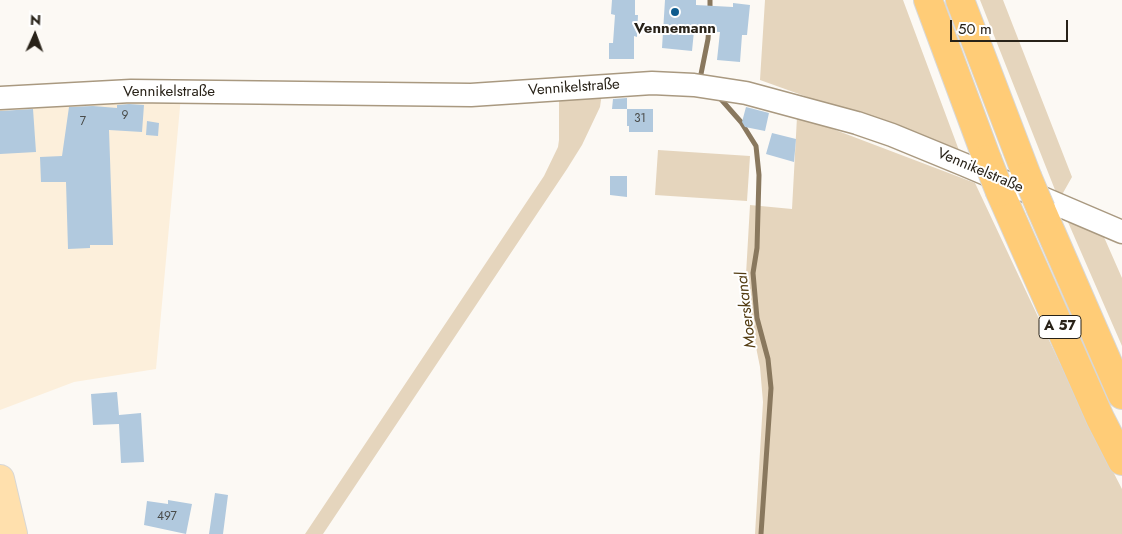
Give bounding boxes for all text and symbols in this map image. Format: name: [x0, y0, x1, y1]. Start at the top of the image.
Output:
marker: Vennemann: [669, 6, 681, 18]
north arrow: [10, 10, 60, 60]
text: N: [30, 10, 41, 30]
scale bar: [952, 10, 1070, 42]
text: 50 m: [958, 18, 992, 40]
place label: Vennemann: [634, 20, 716, 38]
street label: Vennikelstraße: [528, 76, 620, 100]
street label: Vennikelstraße: [123, 83, 215, 101]
house number: 9: [122, 109, 128, 123]
house number: 31: [634, 112, 646, 126]
house number: 7: [80, 115, 86, 129]
street label: Vennikelstraße: [934, 145, 1026, 197]
water label: Moerskanal: [733, 271, 761, 349]
road number: A 57: [1039, 316, 1081, 338]
house number: 497: [157, 510, 177, 524]

